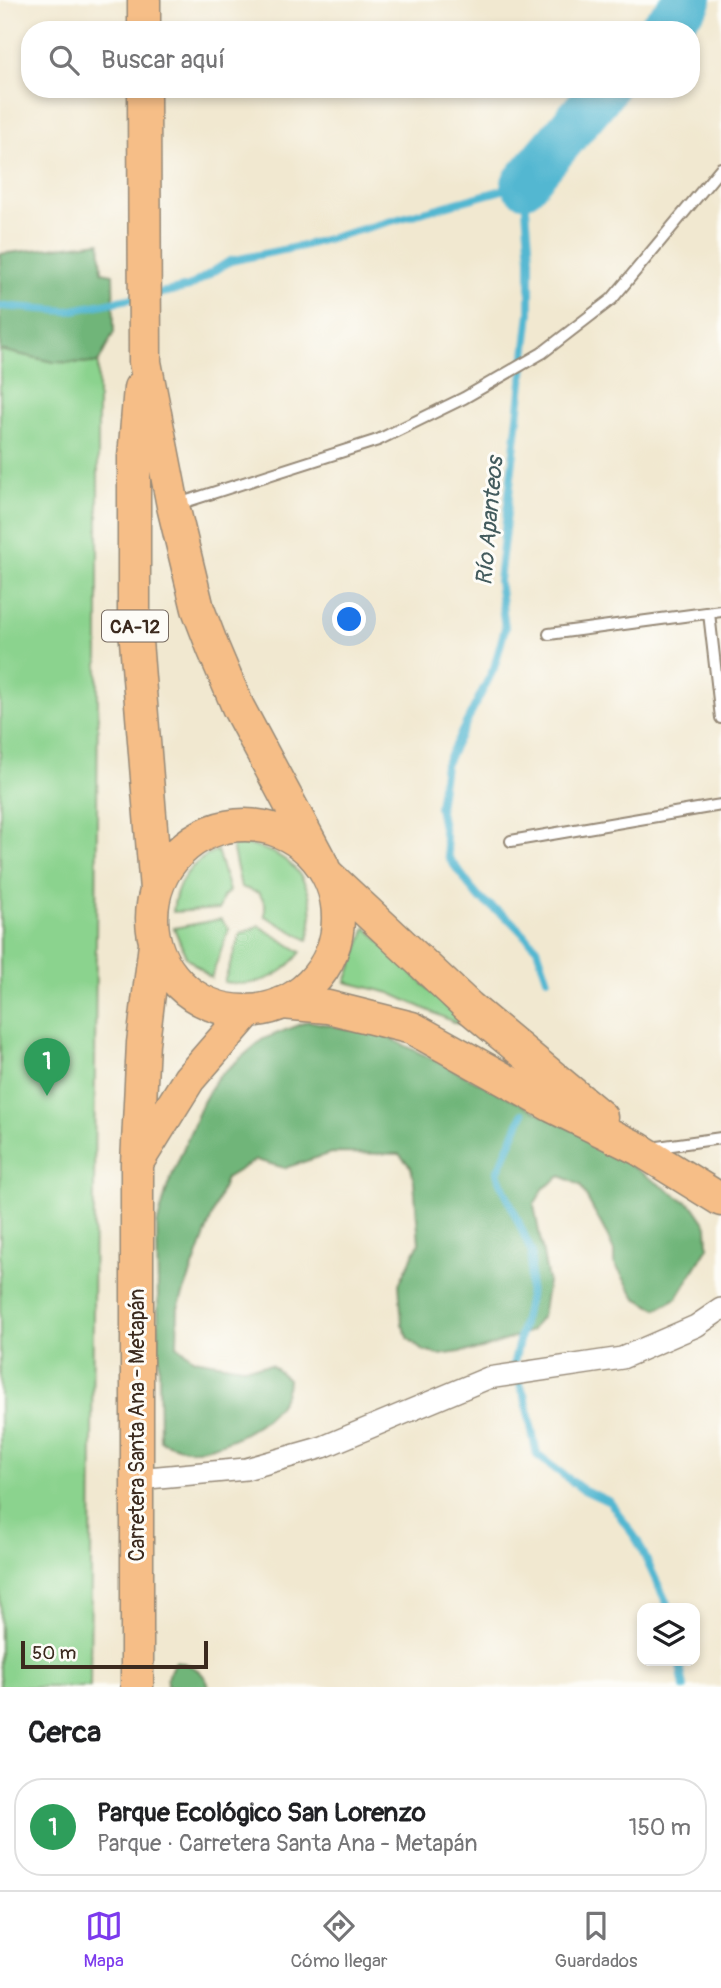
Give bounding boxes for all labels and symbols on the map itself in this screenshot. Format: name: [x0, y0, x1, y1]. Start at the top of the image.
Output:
water label: Río Apanteos: [469, 453, 510, 587]
your location: [332, 602, 366, 636]
road number: CA-12: [102, 610, 168, 642]
pin: 1: [24, 1038, 70, 1096]
street label: Carretera Santa Ana - Metapán: [124, 1289, 151, 1561]
scale bar: [21, 1638, 208, 1670]

